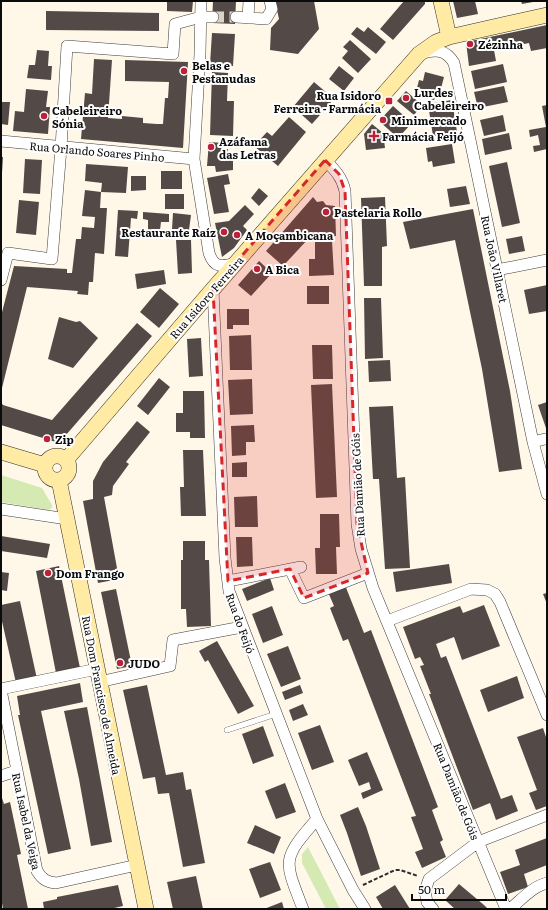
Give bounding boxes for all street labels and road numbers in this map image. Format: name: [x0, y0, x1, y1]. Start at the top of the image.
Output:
street label: Rua Orlando Soares Pinho: [29, 137, 165, 165]
street label: Rua João Villaret: [478, 214, 512, 305]
street label: Rua Isidoro Ferreira: [165, 252, 247, 342]
street label: Rua Damião de Góis: [346, 433, 368, 537]
street label: Rua do Feijó: [223, 590, 259, 656]
street label: Rua Dom Francisco de Almeida: [79, 614, 125, 776]
street label: Rua Damião de Góis: [430, 740, 484, 842]
street label: Rua Isabel da Veiga: [9, 771, 45, 871]

